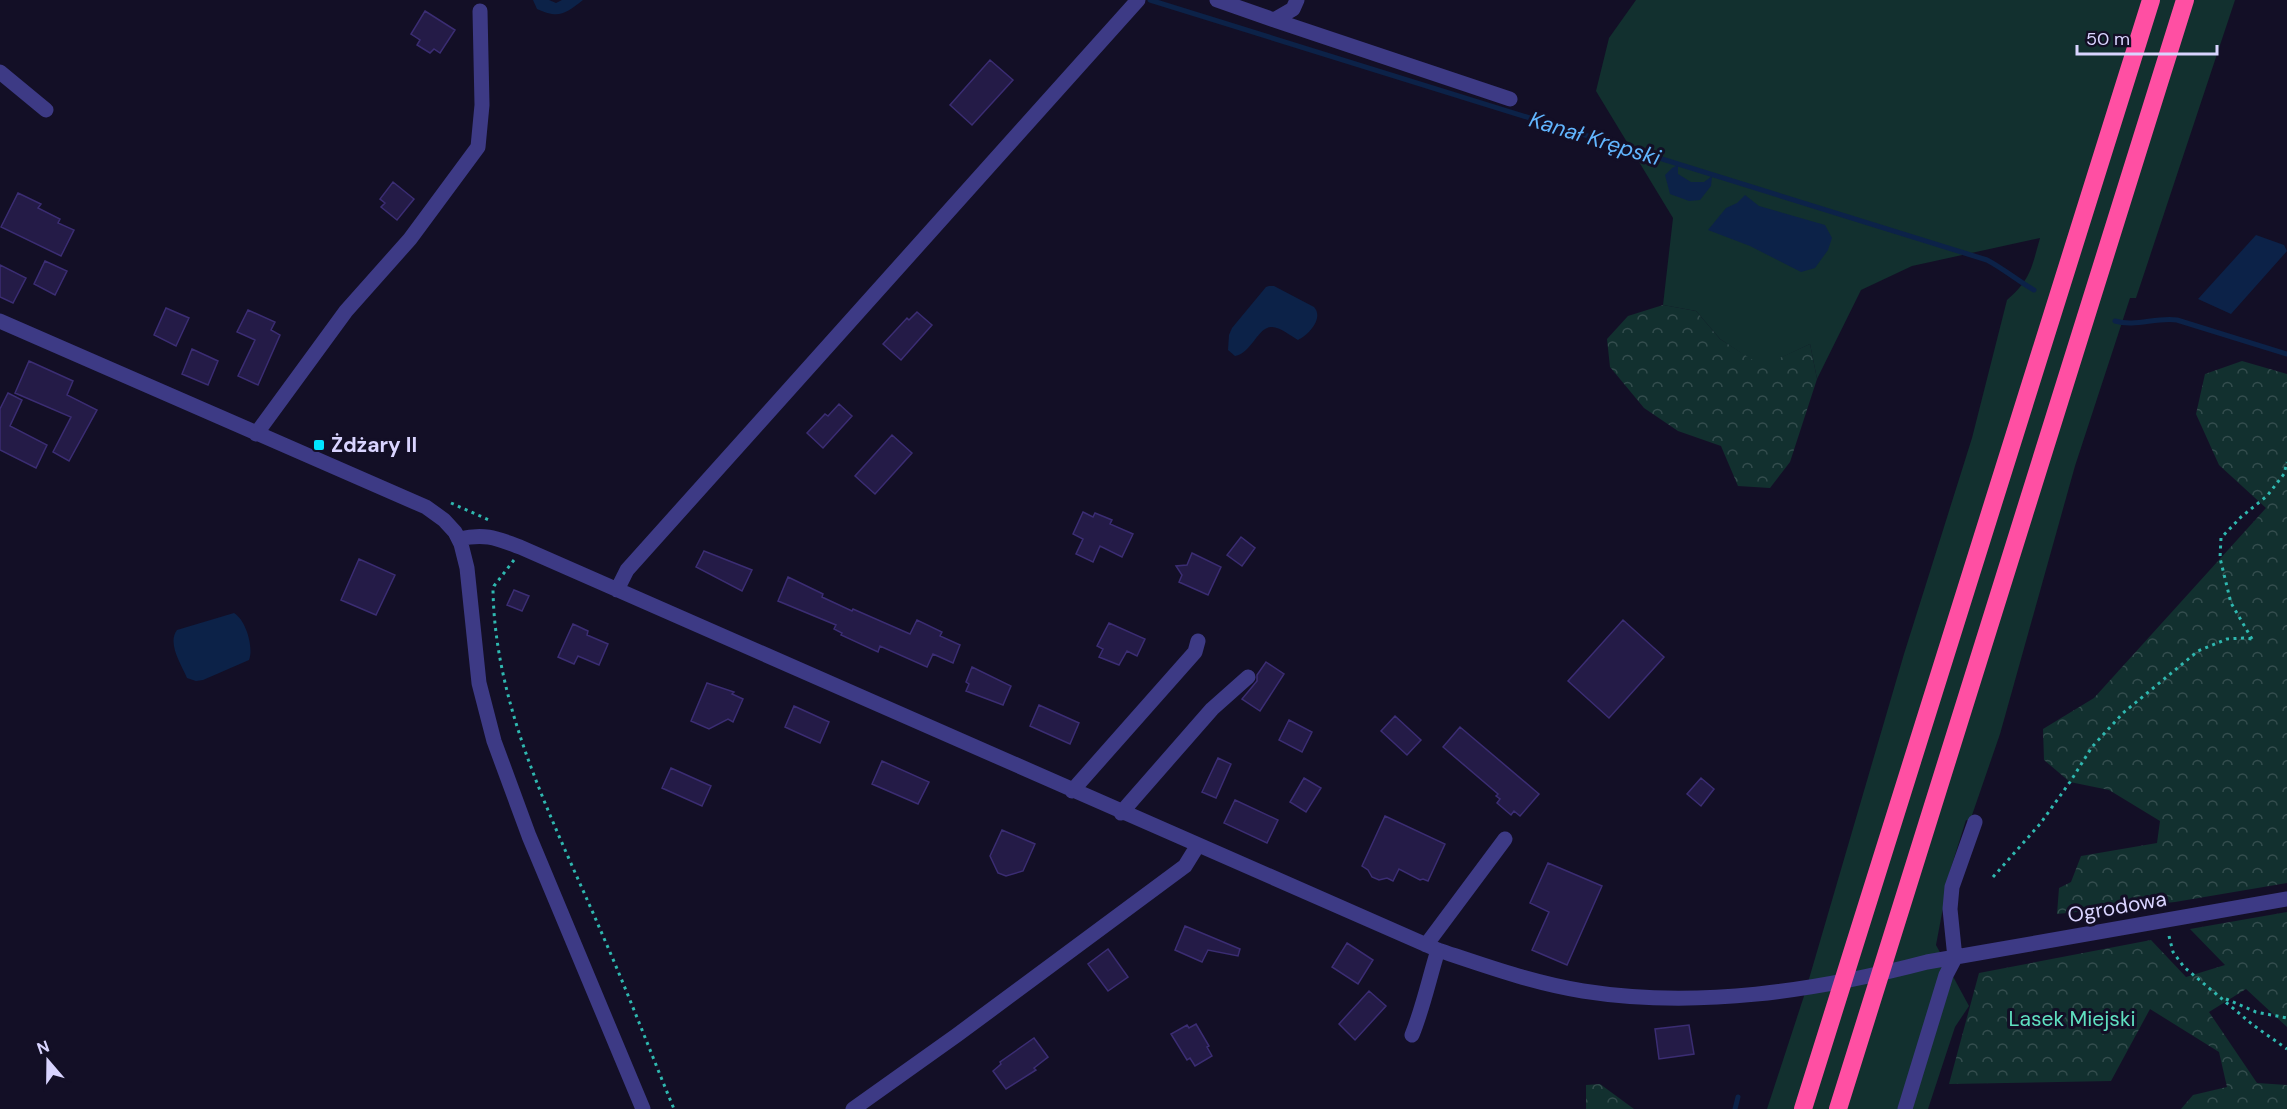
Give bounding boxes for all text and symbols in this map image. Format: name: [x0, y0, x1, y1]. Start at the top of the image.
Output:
scale bar: [2077, 18, 2216, 56]
text: 50 m: [2086, 27, 2130, 51]
water label: Kanał Krępski: [1526, 105, 1665, 172]
place label: Żdżary II: [331, 431, 417, 459]
marker: Żdżary II: [312, 438, 326, 452]
street label: Ogrodowa: [2065, 885, 2169, 929]
park label: Lasek Miejski: [2008, 1005, 2136, 1033]
north arrow: [18, 1031, 78, 1091]
text: N: [34, 1036, 52, 1059]

